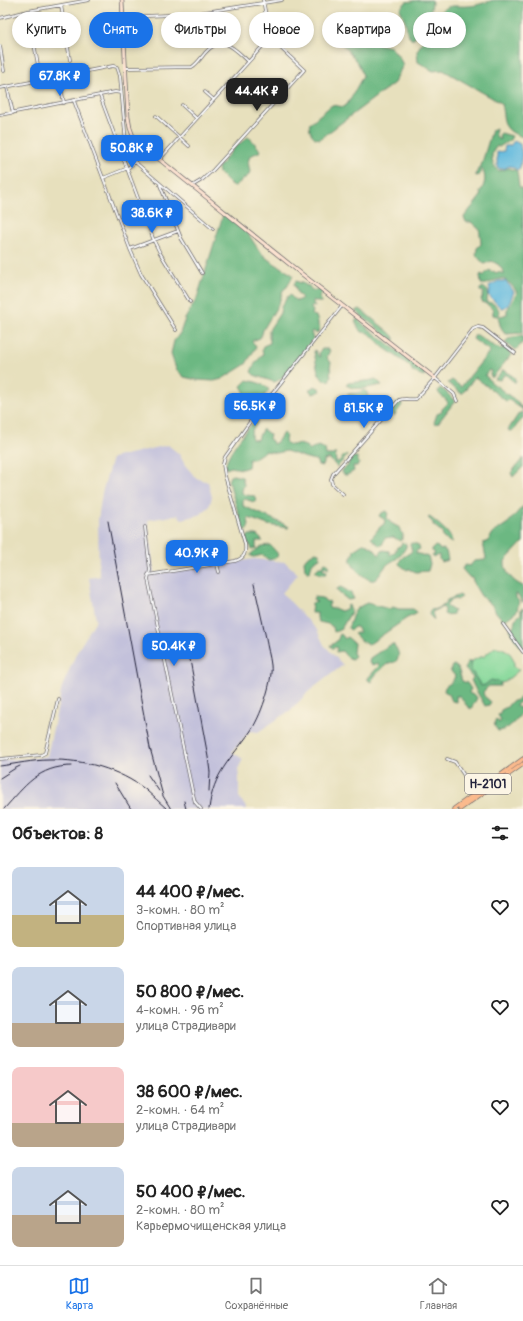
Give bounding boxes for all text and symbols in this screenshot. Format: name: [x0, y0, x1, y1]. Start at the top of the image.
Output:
chip: Купить: [12, 12, 81, 48]
chip: Снять: [89, 12, 153, 48]
chip: Фильтры: [161, 12, 241, 48]
chip: Новое: [249, 12, 314, 48]
chip: Квартира: [322, 12, 405, 48]
chip: Дом: [413, 12, 466, 48]
pin: 67.8K ₽: [23, 63, 97, 97]
text: 67.8K ₽: [39, 68, 81, 84]
pin: 44.4K ₽: [220, 78, 294, 112]
text: 44.4K ₽: [235, 83, 279, 99]
pin: 50.8K ₽: [95, 135, 169, 169]
text: 50.8K ₽: [110, 140, 154, 156]
pin: 38.6K ₽: [115, 200, 189, 234]
text: 38.6K ₽: [131, 205, 173, 221]
pin: 56.5K ₽: [218, 393, 292, 427]
pin: 81.5K ₽: [327, 395, 401, 429]
text: 56.5K ₽: [234, 398, 276, 414]
text: 81.5K ₽: [344, 400, 384, 416]
pin: 40.9K ₽: [160, 540, 234, 574]
text: 40.9K ₽: [175, 545, 219, 561]
pin: 50.4K ₽: [137, 633, 211, 667]
text: 50.4K ₽: [152, 638, 196, 654]
road number: Н-2101: [465, 774, 511, 794]
icon: filters: [489, 822, 511, 844]
text: Объектов: 8: [12, 823, 103, 844]
text: 44 400 ₽/мес.: [136, 881, 244, 902]
icon: home: [44, 883, 92, 931]
icon: heart: [489, 896, 511, 918]
text: 3-комн. · 80 m²: [136, 902, 224, 918]
text: Спортивная улица: [136, 918, 236, 934]
text: 50 800 ₽/мес.: [136, 981, 244, 1002]
icon: home: [44, 983, 92, 1031]
icon: heart: [489, 996, 511, 1018]
text: 4-комн. · 96 m²: [136, 1002, 224, 1018]
text: улица Страдивари: [136, 1018, 236, 1034]
text: 38 600 ₽/мес.: [136, 1081, 243, 1102]
icon: home: [44, 1083, 92, 1131]
icon: heart: [489, 1096, 511, 1118]
text: 2-комн. · 64 m²: [136, 1102, 224, 1118]
text: улица Страдивари: [136, 1118, 236, 1134]
text: 50 400 ₽/мес.: [136, 1181, 246, 1202]
icon: home: [44, 1183, 92, 1231]
icon: heart: [489, 1196, 511, 1218]
text: 2-комн. · 80 m²: [136, 1202, 224, 1218]
text: Карьермочищенская улица: [136, 1218, 286, 1234]
tab: Карта: [66, 1275, 93, 1312]
tab: Сохранённые: [225, 1275, 288, 1312]
tab: Главная: [420, 1275, 457, 1312]

